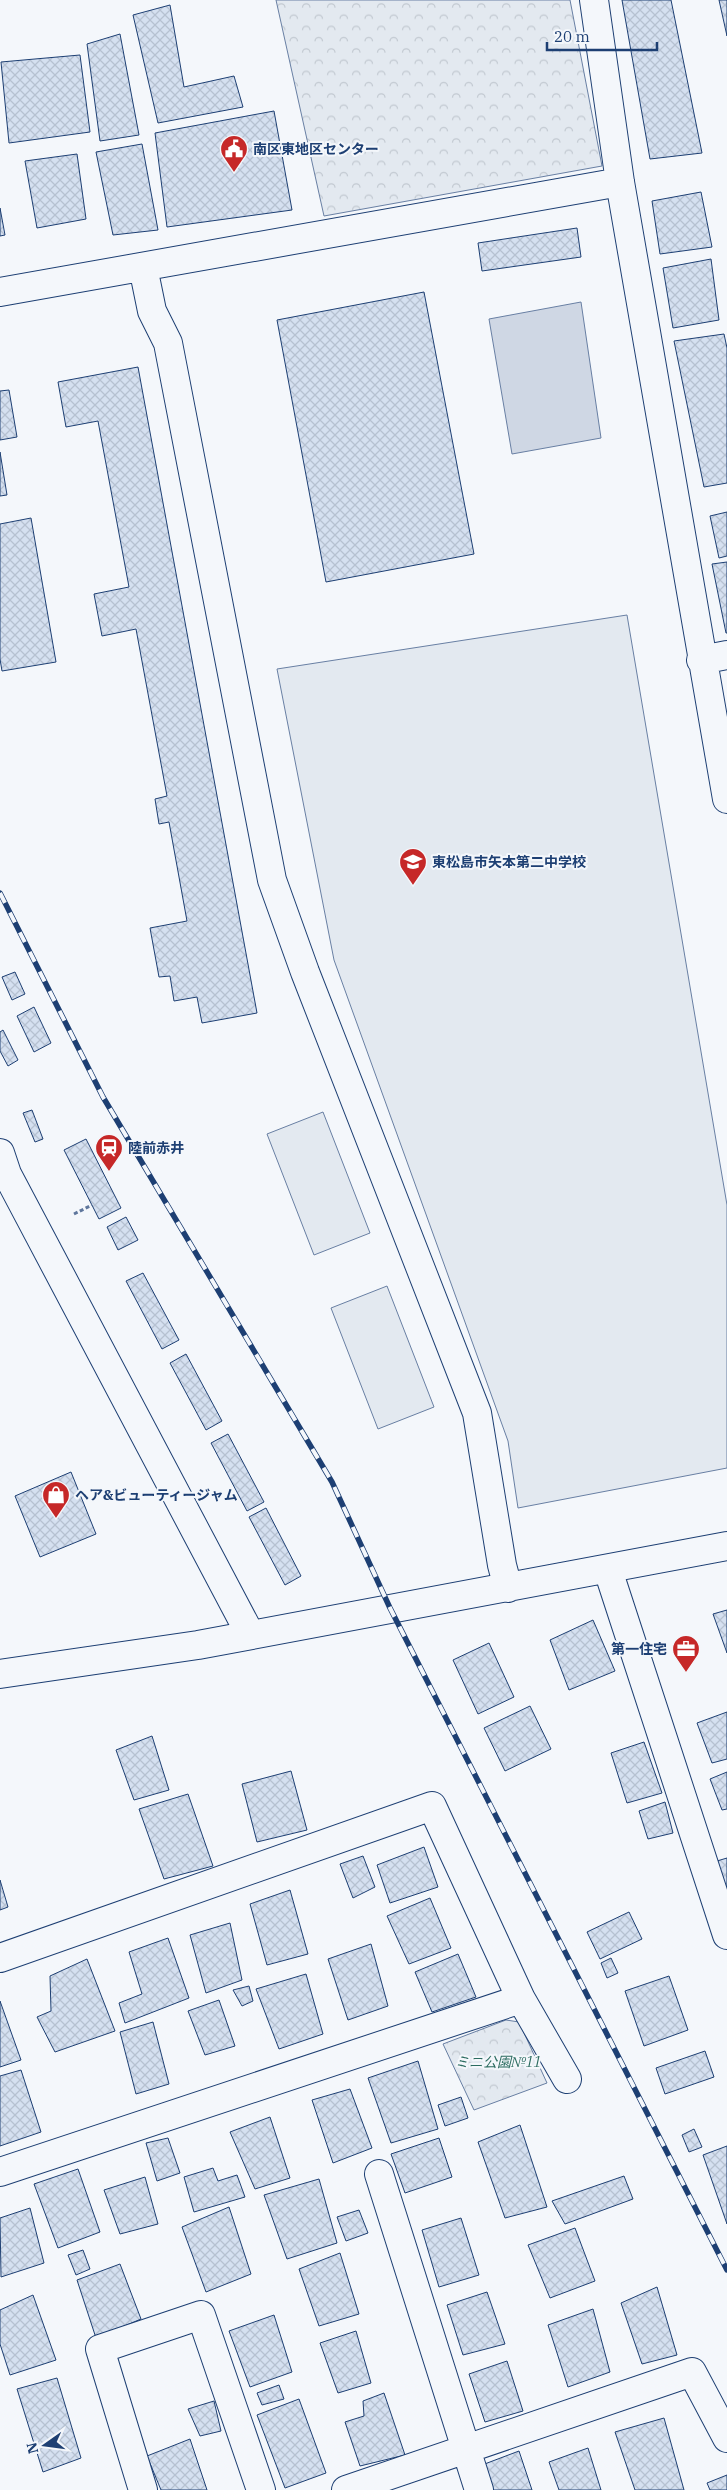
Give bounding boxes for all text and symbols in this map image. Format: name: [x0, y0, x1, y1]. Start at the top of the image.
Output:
scale bar: [547, 20, 657, 52]
text: 20 m: [554, 27, 590, 46]
public building icon: 南区東地区センター: [219, 134, 249, 173]
place label: 南区東地区センター: [253, 140, 379, 158]
school or university icon: 東松島市矢本第二中学校: [398, 847, 428, 886]
place label: 東松島市矢本第二中学校: [432, 853, 586, 871]
station icon: 陸前赤井: [94, 1133, 124, 1172]
place label: 陸前赤井: [128, 1139, 184, 1157]
shop icon: ヘア&ビューティージャム: [41, 1480, 71, 1519]
place label: ヘア&ビューティージャム: [75, 1486, 238, 1504]
office icon: 第一住宅: [671, 1634, 701, 1673]
place label: 第一住宅: [611, 1640, 667, 1658]
park label: ミニ公園№11: [455, 2053, 541, 2071]
north arrow: [20, 2420, 70, 2470]
text: N: [22, 2441, 42, 2456]

